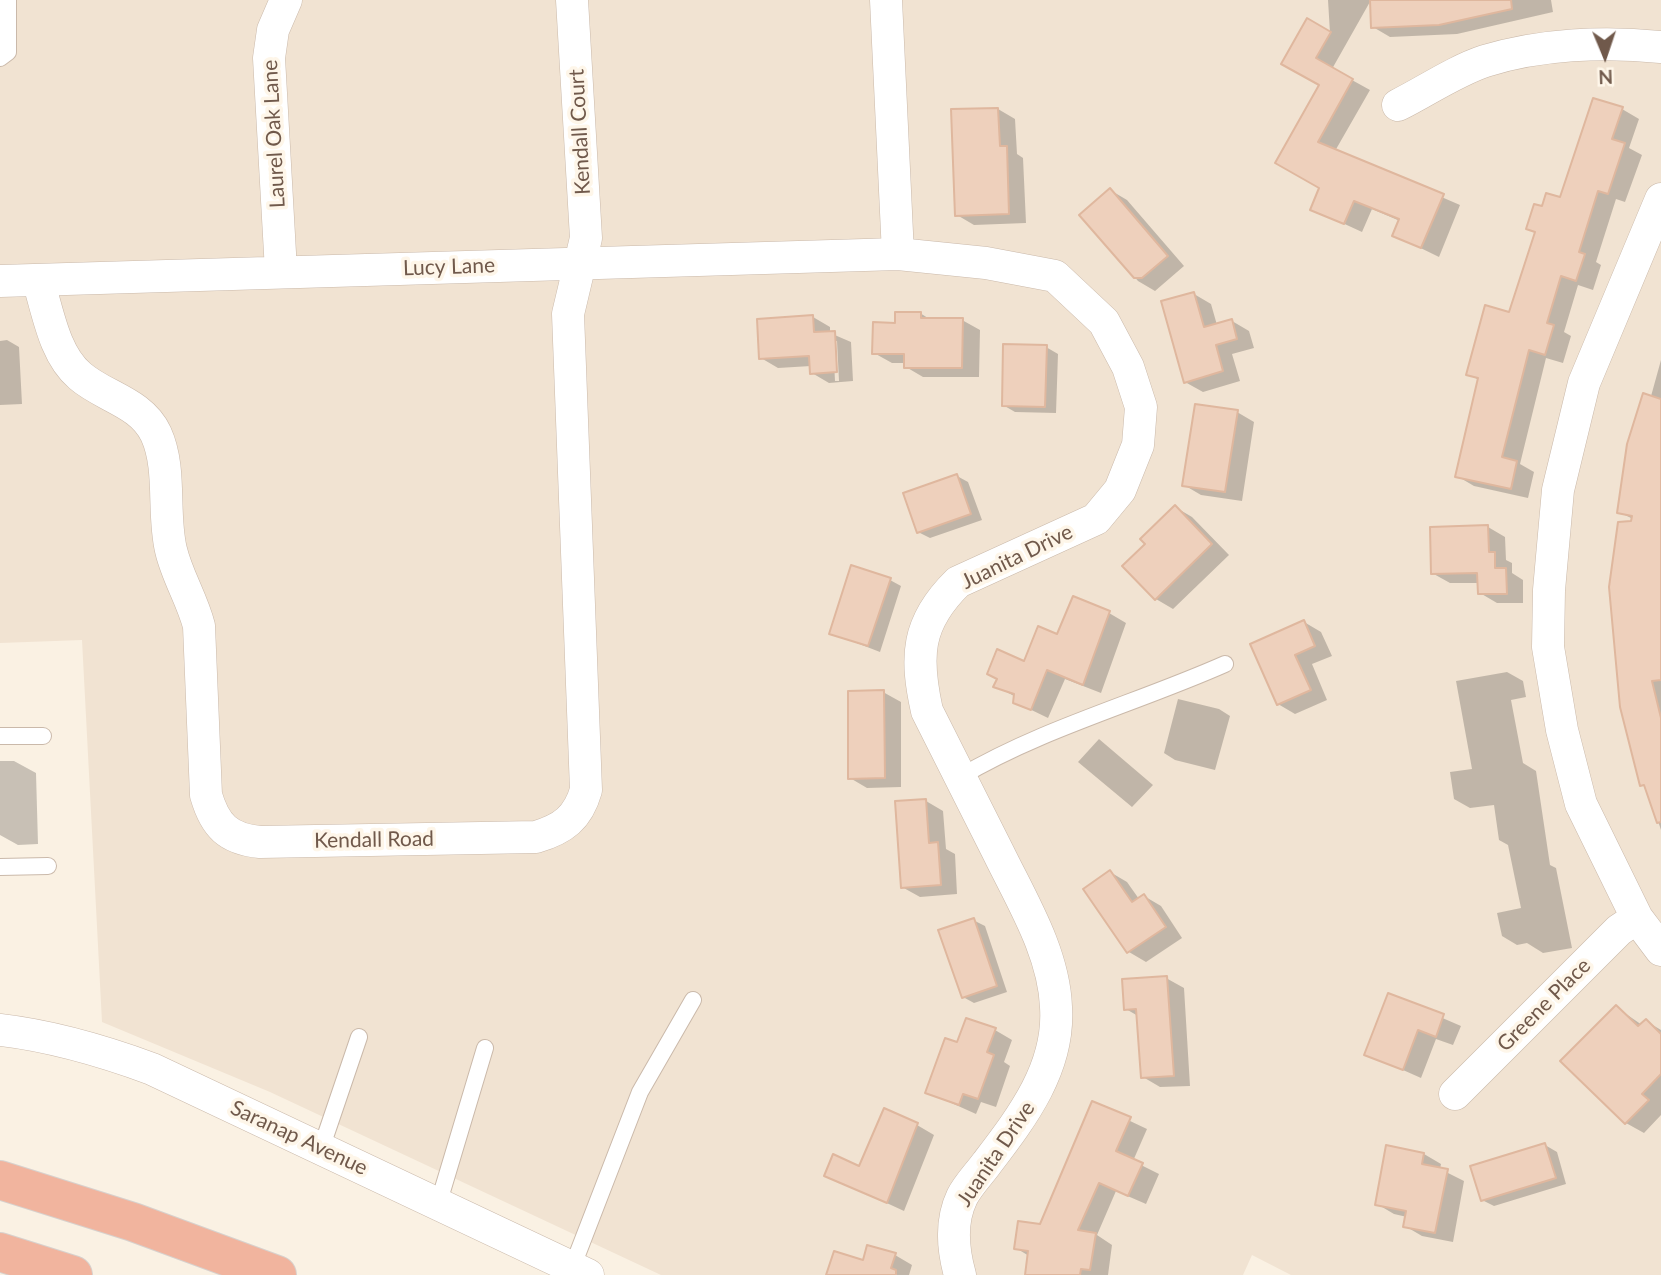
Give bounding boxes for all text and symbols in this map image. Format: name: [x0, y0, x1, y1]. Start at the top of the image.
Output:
north arrow: [1570, 21, 1640, 91]
street label: Laurel Oak Lane: [258, 59, 290, 209]
text: N: [1598, 66, 1613, 89]
street label: Kendall Court: [564, 68, 596, 196]
street label: Lucy Lane: [403, 253, 495, 281]
street label: Juanita Drive: [957, 519, 1077, 595]
street label: Kendall Road: [314, 826, 434, 854]
street label: Greene Place: [1492, 953, 1596, 1057]
street label: Saranap Avenue: [226, 1095, 372, 1181]
street label: Juanita Drive: [952, 1097, 1040, 1211]

